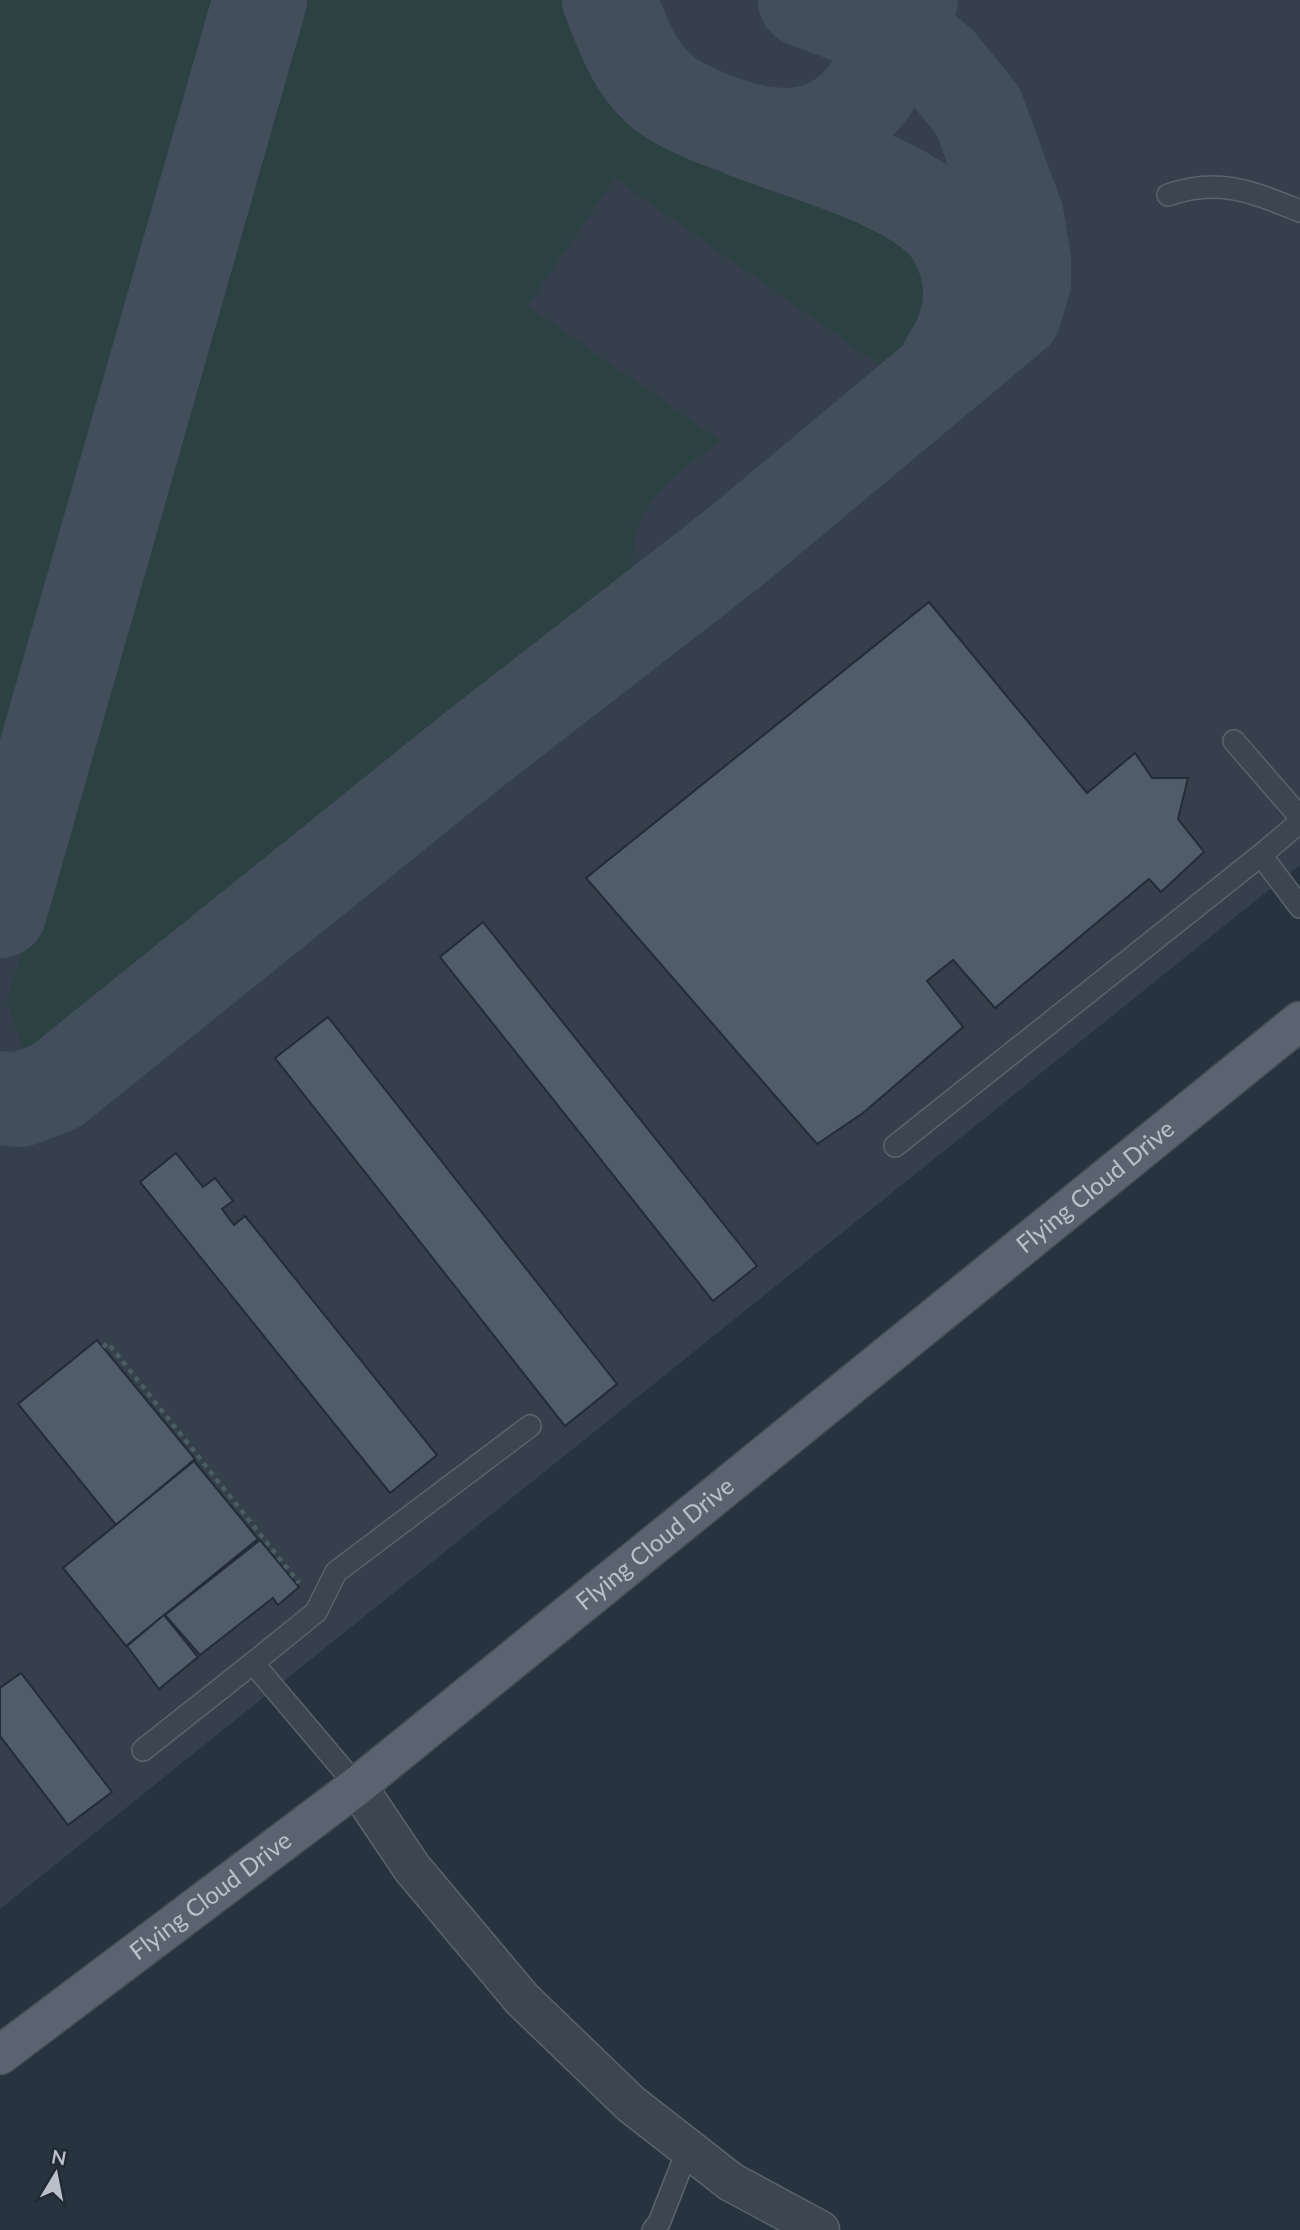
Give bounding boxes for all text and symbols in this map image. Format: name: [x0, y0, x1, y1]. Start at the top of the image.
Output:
street label: Flying Cloud Drive: [1010, 1113, 1179, 1258]
street label: Flying Cloud Drive: [569, 1470, 739, 1616]
street label: Flying Cloud Drive: [123, 1825, 296, 1965]
north arrow: [21, 2139, 91, 2209]
text: N: [50, 2144, 68, 2169]

